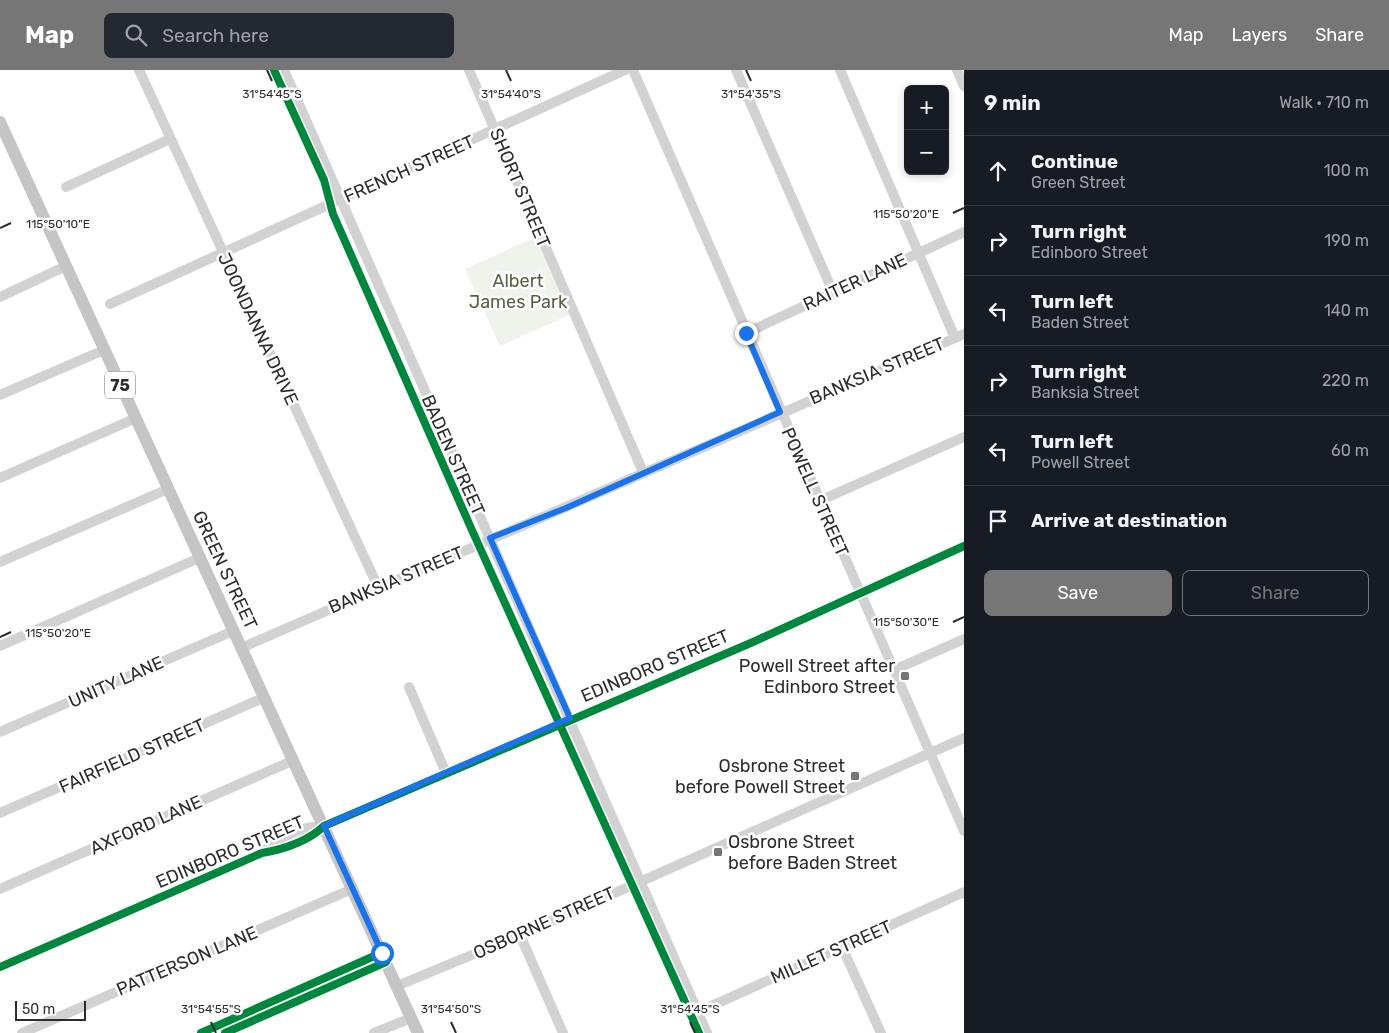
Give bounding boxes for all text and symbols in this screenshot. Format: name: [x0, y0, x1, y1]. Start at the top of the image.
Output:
search box: [104, 13, 454, 58]
text: Map: [25, 21, 74, 49]
icon: search: [122, 21, 150, 49]
text: Search here: [162, 24, 269, 47]
text: Map: [1169, 24, 1204, 46]
text: Layers: [1232, 24, 1287, 46]
text: Share: [1315, 24, 1364, 46]
map controls: [904, 85, 949, 175]
button: +: [904, 85, 949, 130]
text: 31°54'45"S: [242, 87, 302, 101]
text: 31°54'40"S: [481, 87, 541, 101]
text: 31°54'35"S: [721, 87, 781, 101]
text: 9 min: [984, 90, 1041, 115]
text: Walk · 710 m: [1279, 93, 1369, 112]
street label: SHORT STREET: [485, 125, 555, 251]
street label: FRENCH STREET: [340, 130, 478, 208]
button: −: [904, 130, 949, 175]
text: Continue: [1031, 150, 1118, 173]
icon: ahead: [984, 157, 1012, 185]
text: 100 m: [1324, 161, 1369, 180]
text: Green Street: [1031, 173, 1126, 192]
text: 115°50'20"E: [873, 207, 939, 221]
text: 115°50'10"E: [26, 217, 90, 231]
text: Turn right: [1031, 220, 1126, 243]
icon: right: [984, 227, 1012, 255]
text: 190 m: [1324, 231, 1369, 250]
text: Edinboro Street: [1031, 243, 1148, 262]
street label: RAITER LANE: [800, 248, 910, 316]
street label: JOONDANNA DRIVE: [213, 249, 303, 409]
park label: Albert James Park: [469, 270, 568, 313]
text: Turn left: [1031, 290, 1113, 313]
icon: left: [984, 297, 1012, 325]
text: 140 m: [1324, 301, 1369, 320]
text: Baden Street: [1031, 313, 1129, 332]
route end: [735, 322, 758, 345]
street label: BANKSIA STREET: [806, 333, 948, 409]
text: Turn right: [1031, 360, 1126, 383]
icon: right: [984, 367, 1012, 395]
text: 220 m: [1322, 371, 1369, 390]
road number: 75: [105, 372, 135, 398]
text: Banksia Street: [1031, 383, 1139, 402]
street label: BADEN STREET: [417, 391, 489, 519]
street label: POWELL STREET: [777, 424, 853, 560]
text: Turn left: [1031, 430, 1113, 453]
icon: left: [984, 437, 1012, 465]
text: 60 m: [1331, 441, 1369, 460]
text: Powell Street: [1031, 453, 1130, 472]
street label: GREEN STREET: [188, 507, 262, 633]
icon: arrive: [984, 507, 1012, 535]
text: Arrive at destination: [1031, 509, 1227, 532]
street label: BANKSIA STREET: [325, 542, 467, 618]
button: Save: [984, 570, 1172, 616]
button: Share: [1182, 570, 1369, 616]
text: 115°50'30"E: [873, 615, 939, 629]
street label: EDINBORO STREET: [578, 625, 732, 707]
text: 115°50'20"E: [25, 626, 91, 640]
street label: UNITY LANE: [65, 651, 167, 713]
place label: Powell Street after Edinboro Street: [739, 655, 895, 698]
marker: Powell Street after Edinboro Street: [899, 670, 911, 682]
street label: FAIRFIELD STREET: [56, 714, 208, 798]
place label: Osbrone Street before Powell Street: [675, 755, 845, 798]
marker: Osbrone Street before Powell Street: [849, 770, 861, 782]
street label: AXFORD LANE: [87, 790, 205, 860]
street label: EDINBORO STREET: [153, 811, 307, 893]
place label: Osbrone Street before Baden Street: [728, 831, 897, 874]
marker: Osbrone Street before Baden Street: [712, 846, 724, 858]
street label: OSBORNE STREET: [470, 882, 618, 964]
street label: MILLET STREET: [767, 915, 895, 989]
street label: PATTERSON LANE: [113, 921, 261, 1001]
route start: [371, 942, 394, 965]
scale bar: [15, 998, 86, 1021]
text: 50 m: [22, 1001, 55, 1018]
text: 31°54'55"S: [181, 1002, 241, 1016]
text: 31°54'50"S: [421, 1002, 481, 1016]
text: 31°54'45"S: [660, 1002, 720, 1016]

